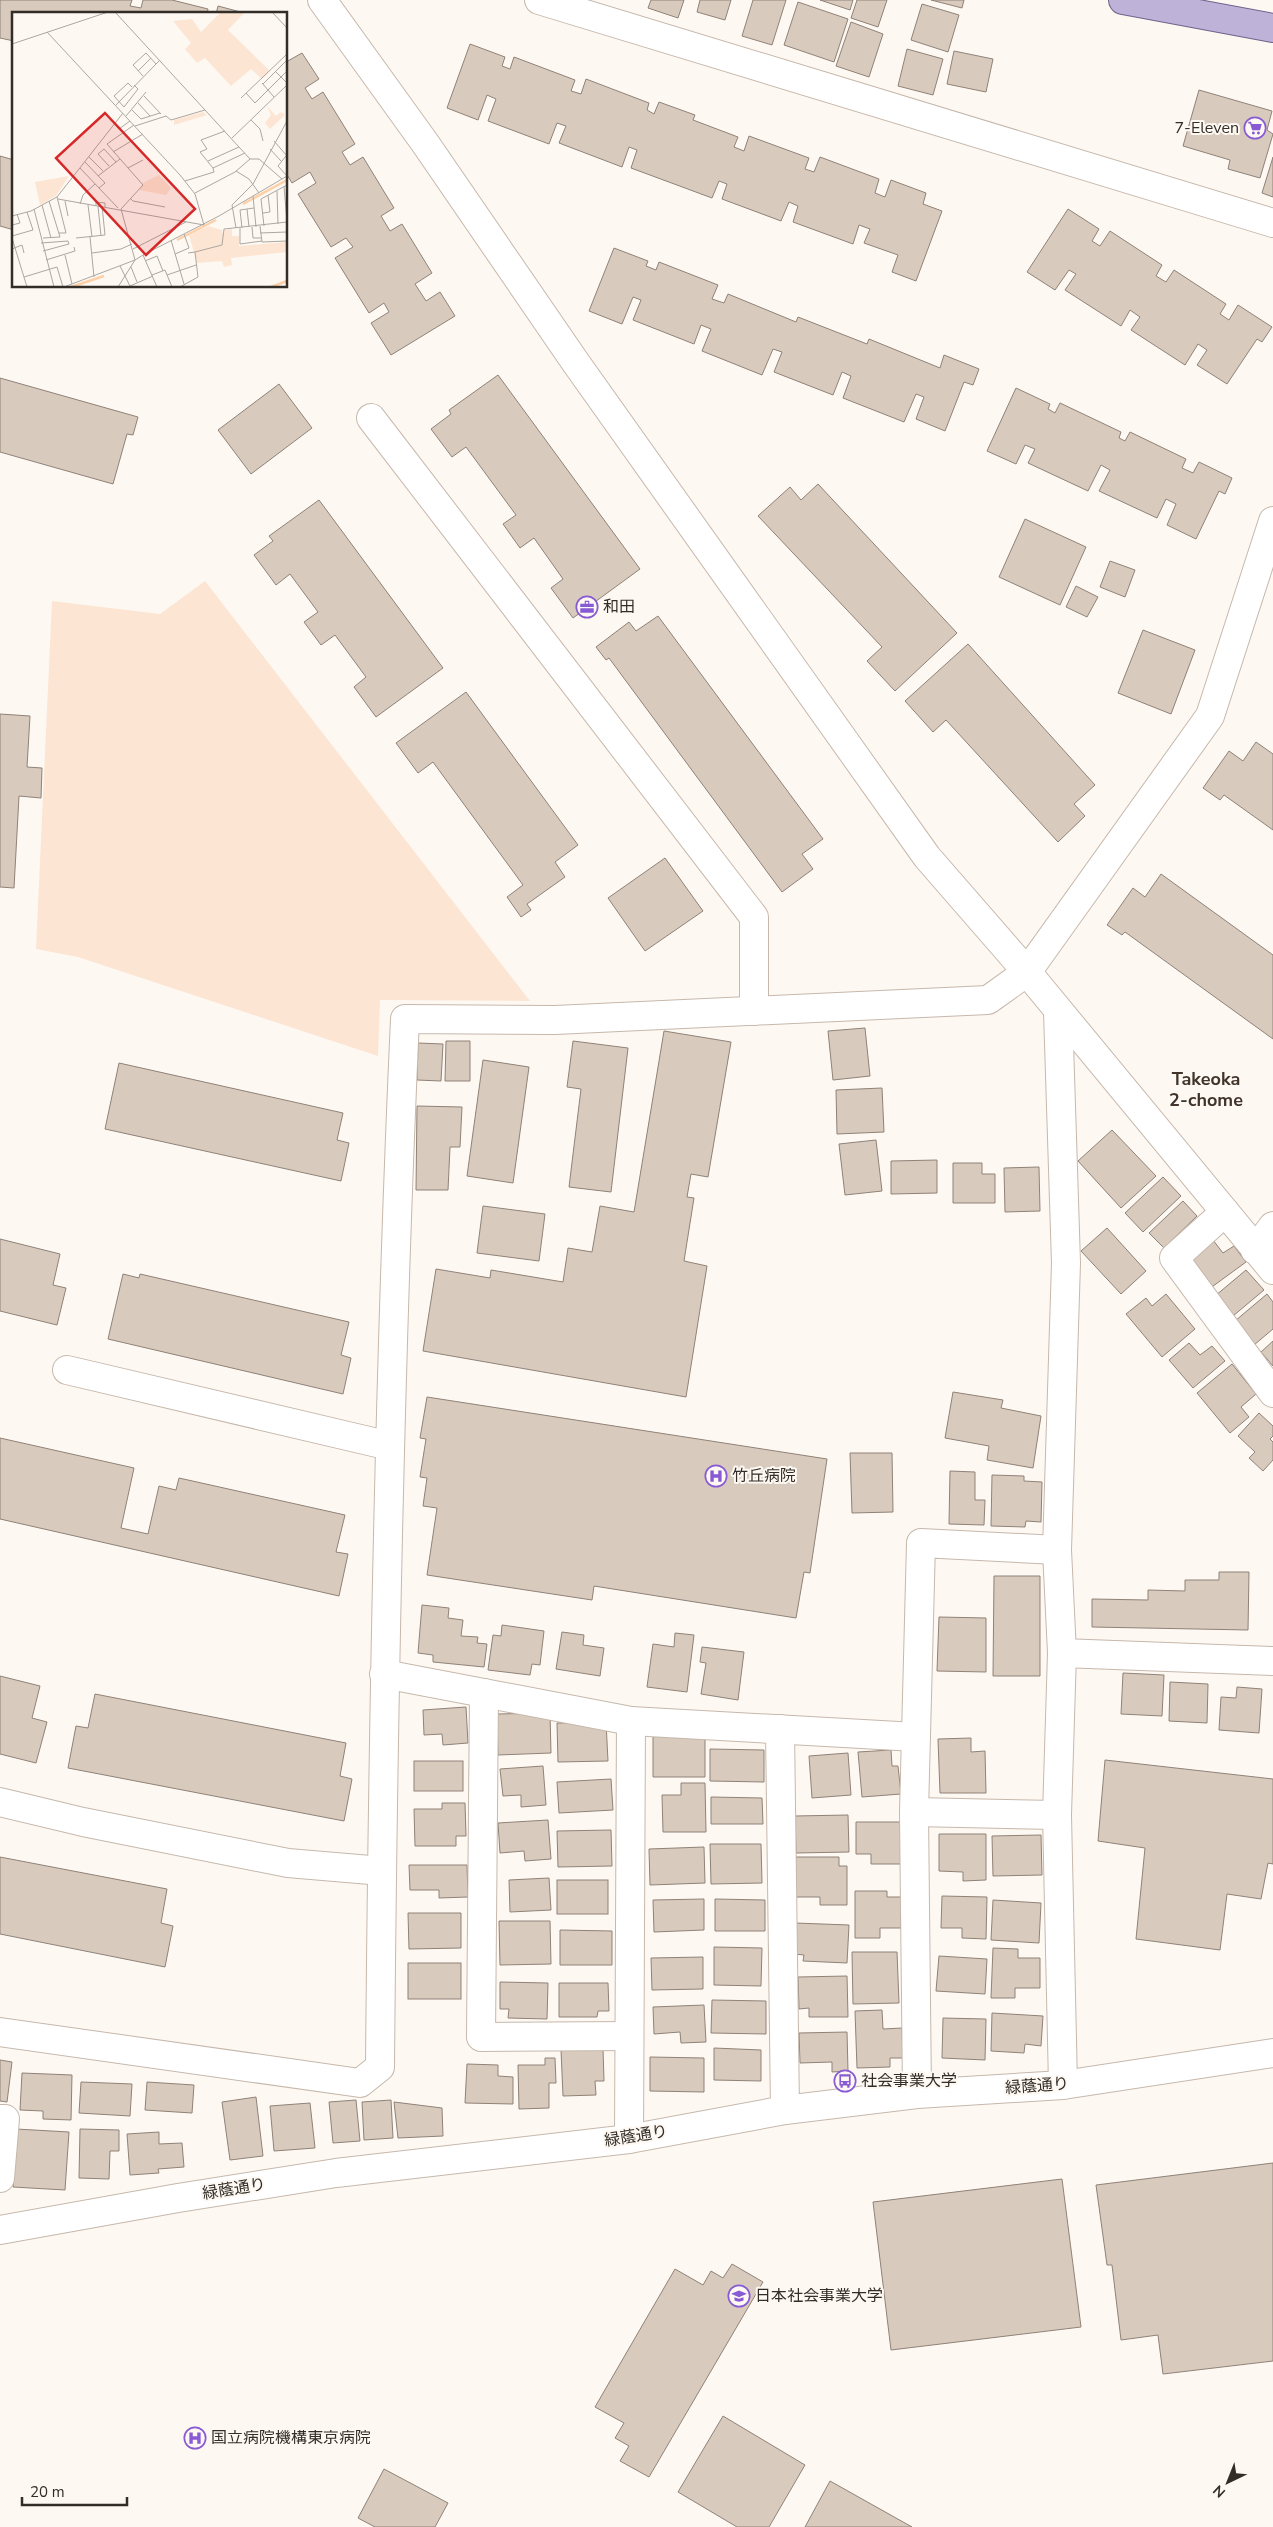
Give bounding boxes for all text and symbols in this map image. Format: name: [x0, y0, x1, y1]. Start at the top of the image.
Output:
inset map: [12, 12, 288, 288]
supermarket icon: 7-Eleven: [1243, 116, 1267, 140]
place label: 7-Eleven: [1175, 117, 1239, 139]
office icon: 和田: [575, 595, 599, 619]
place label: 和田: [603, 596, 635, 618]
district label: Takeoka 2-chome: [1169, 1067, 1243, 1112]
hospital icon: 竹丘病院: [704, 1464, 728, 1488]
place label: 竹丘病院: [732, 1465, 796, 1487]
bus stop icon: 社会事業大学: [833, 2069, 857, 2093]
place label: 社会事業大学: [861, 2070, 957, 2092]
street label: 緑蔭通り: [1004, 2073, 1070, 2099]
street label: 緑蔭通り: [603, 2120, 669, 2152]
street label: 緑蔭通り: [201, 2173, 267, 2205]
school or university icon: 日本社会事業大学: [727, 2284, 751, 2308]
place label: 日本社会事業大学: [755, 2285, 883, 2307]
hospital icon: 国立病院機構東京病院: [183, 2426, 207, 2450]
place label: 国立病院機構東京病院: [211, 2427, 371, 2449]
north arrow: [1203, 2457, 1253, 2507]
scale bar: [22, 2474, 128, 2506]
text: N: [1209, 2481, 1230, 2502]
text: 20 m: [30, 2482, 65, 2502]

